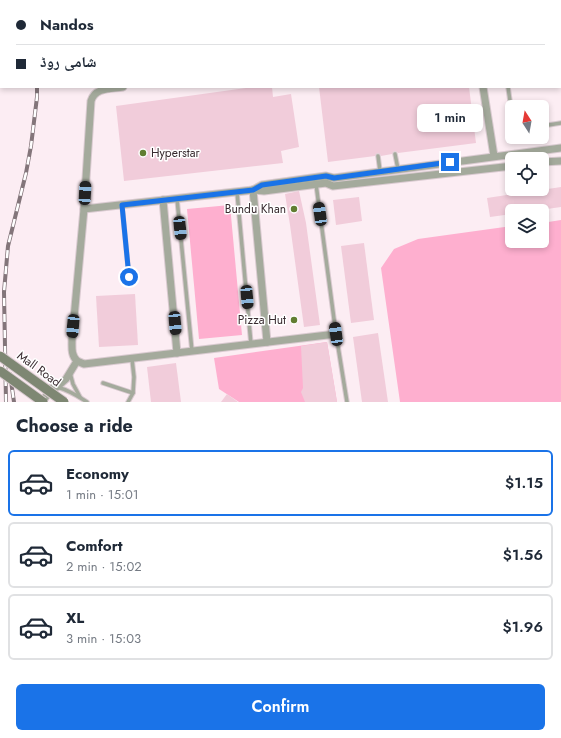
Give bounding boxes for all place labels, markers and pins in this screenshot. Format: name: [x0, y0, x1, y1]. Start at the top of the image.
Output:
place label: Hyperstar: [151, 144, 200, 162]
marker: Hyperstar: [138, 148, 148, 158]
place label: Bundu Khan: [225, 200, 286, 218]
marker: Bundu Khan: [289, 204, 299, 214]
place label: Pizza Hut: [238, 311, 286, 329]
marker: Pizza Hut: [289, 315, 299, 325]

